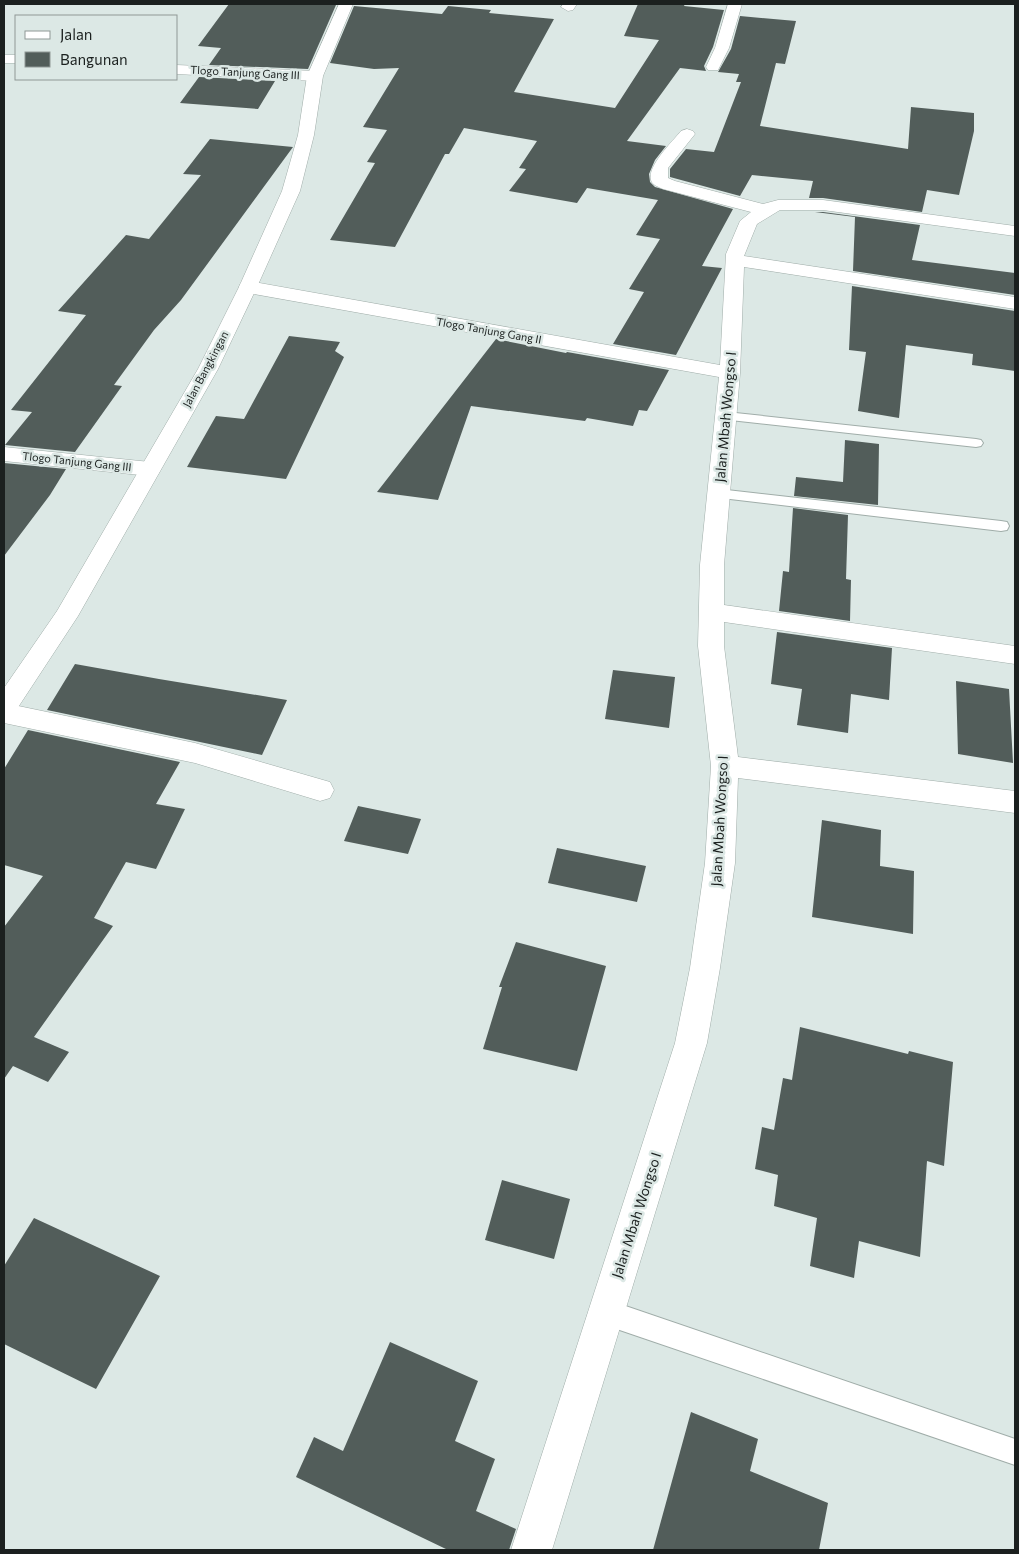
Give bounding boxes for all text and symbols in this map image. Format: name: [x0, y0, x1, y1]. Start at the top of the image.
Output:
legend: [15, 15, 178, 80]
text: Jalan: [60, 25, 92, 43]
text: Bangunan: [60, 50, 128, 68]
street label: Tlogo Tanjung Gang III: [190, 63, 300, 81]
street label: Tlogo Tanjung Gang II: [435, 314, 543, 346]
street label: Jalan Bangkingan: [180, 329, 231, 410]
street label: Jalan Mbah Wongso I: [711, 351, 739, 483]
street label: Tlogo Tanjung Gang III: [22, 449, 132, 473]
street label: Jalan Mbah Wongso I: [707, 755, 731, 887]
street label: Jalan Mbah Wongso I: [608, 1150, 664, 1280]

